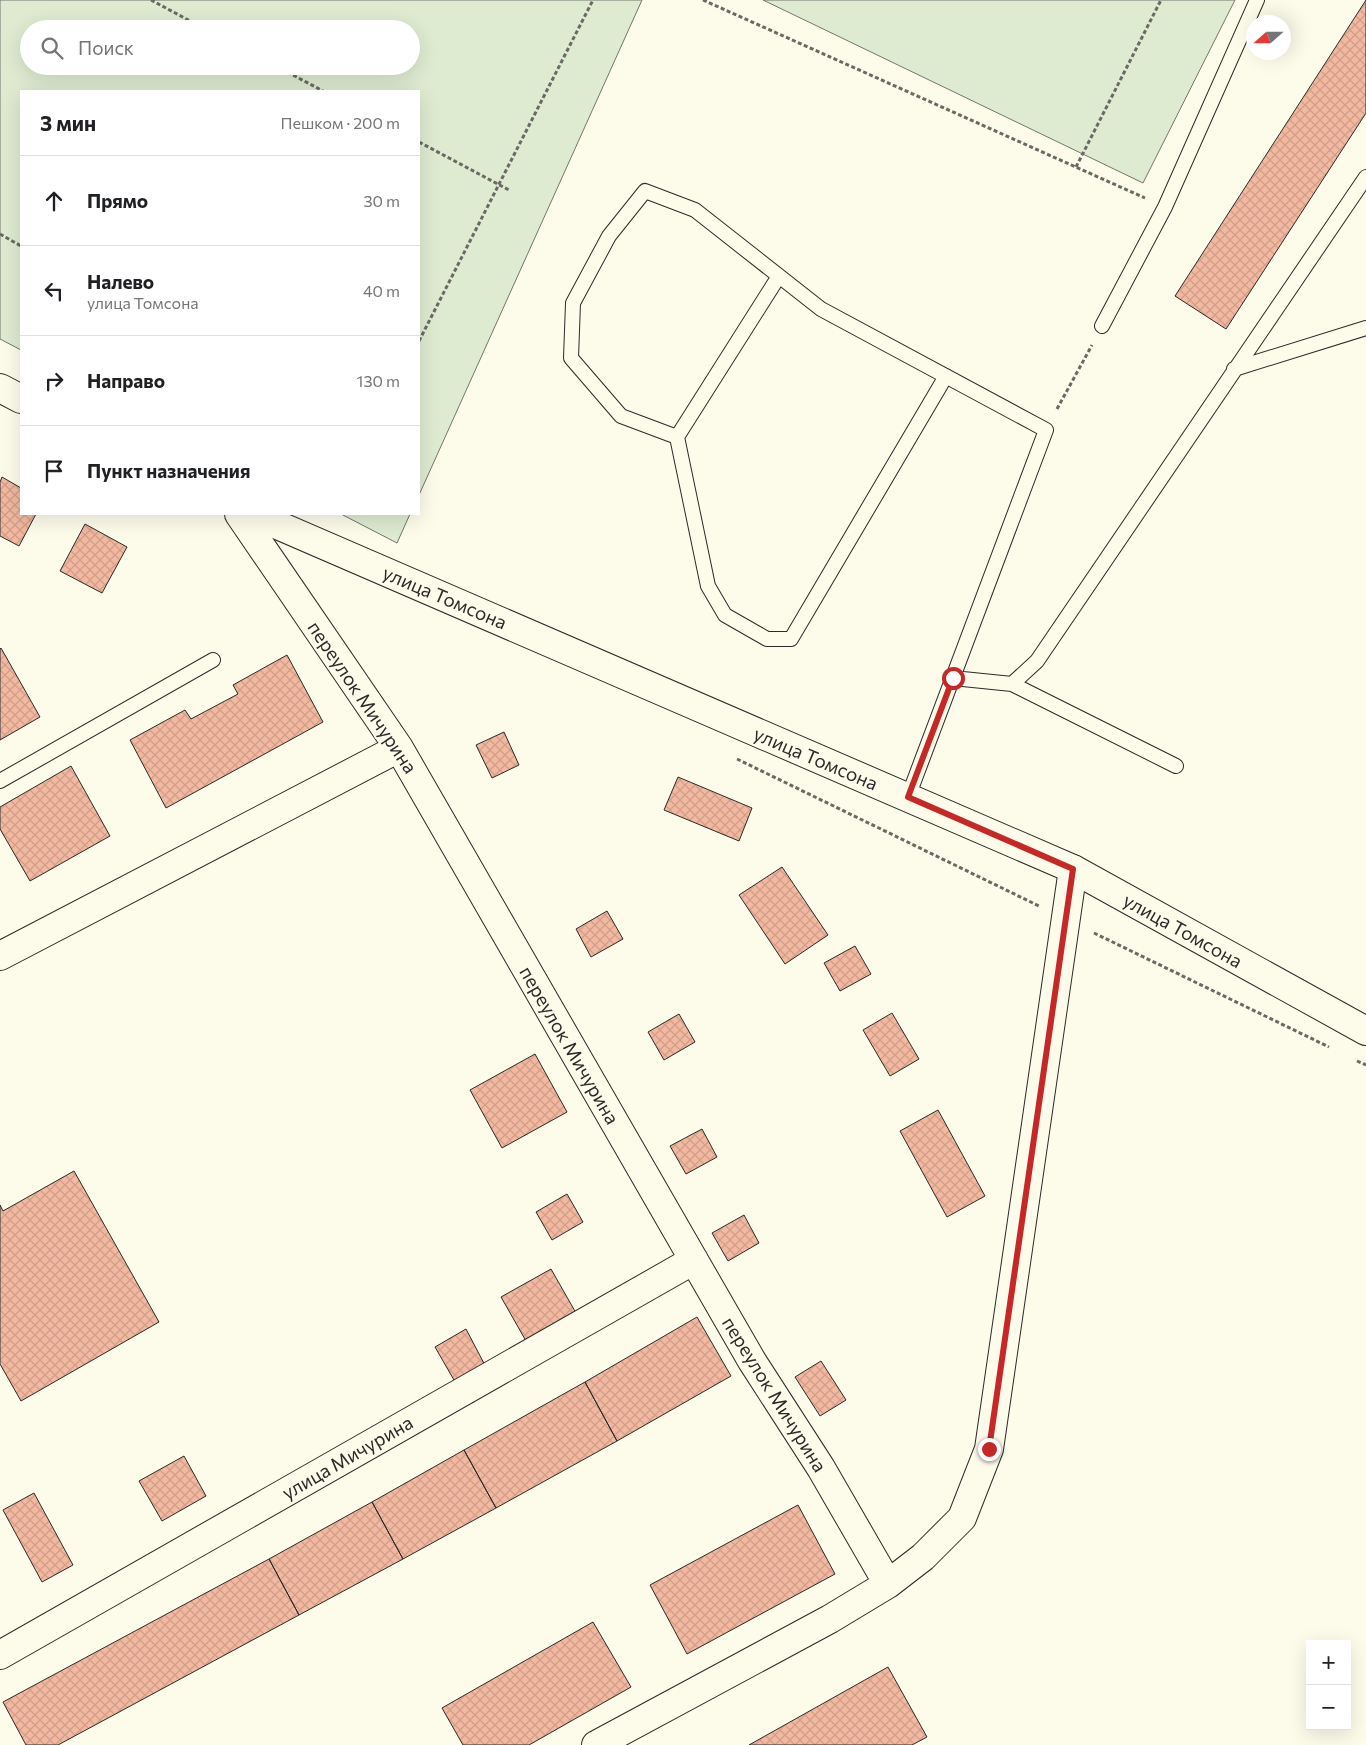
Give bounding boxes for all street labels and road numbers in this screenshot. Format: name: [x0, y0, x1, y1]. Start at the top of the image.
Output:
street label: улица Томсона: [380, 561, 510, 633]
street label: переулок Мичурина: [303, 616, 423, 778]
street label: улица Томсона: [751, 722, 881, 794]
street label: улица Томсона: [1119, 888, 1247, 972]
street label: переулок Мичурина: [515, 962, 625, 1128]
street label: переулок Мичурина: [718, 1312, 832, 1476]
street label: улица Мичурина: [277, 1410, 417, 1504]

